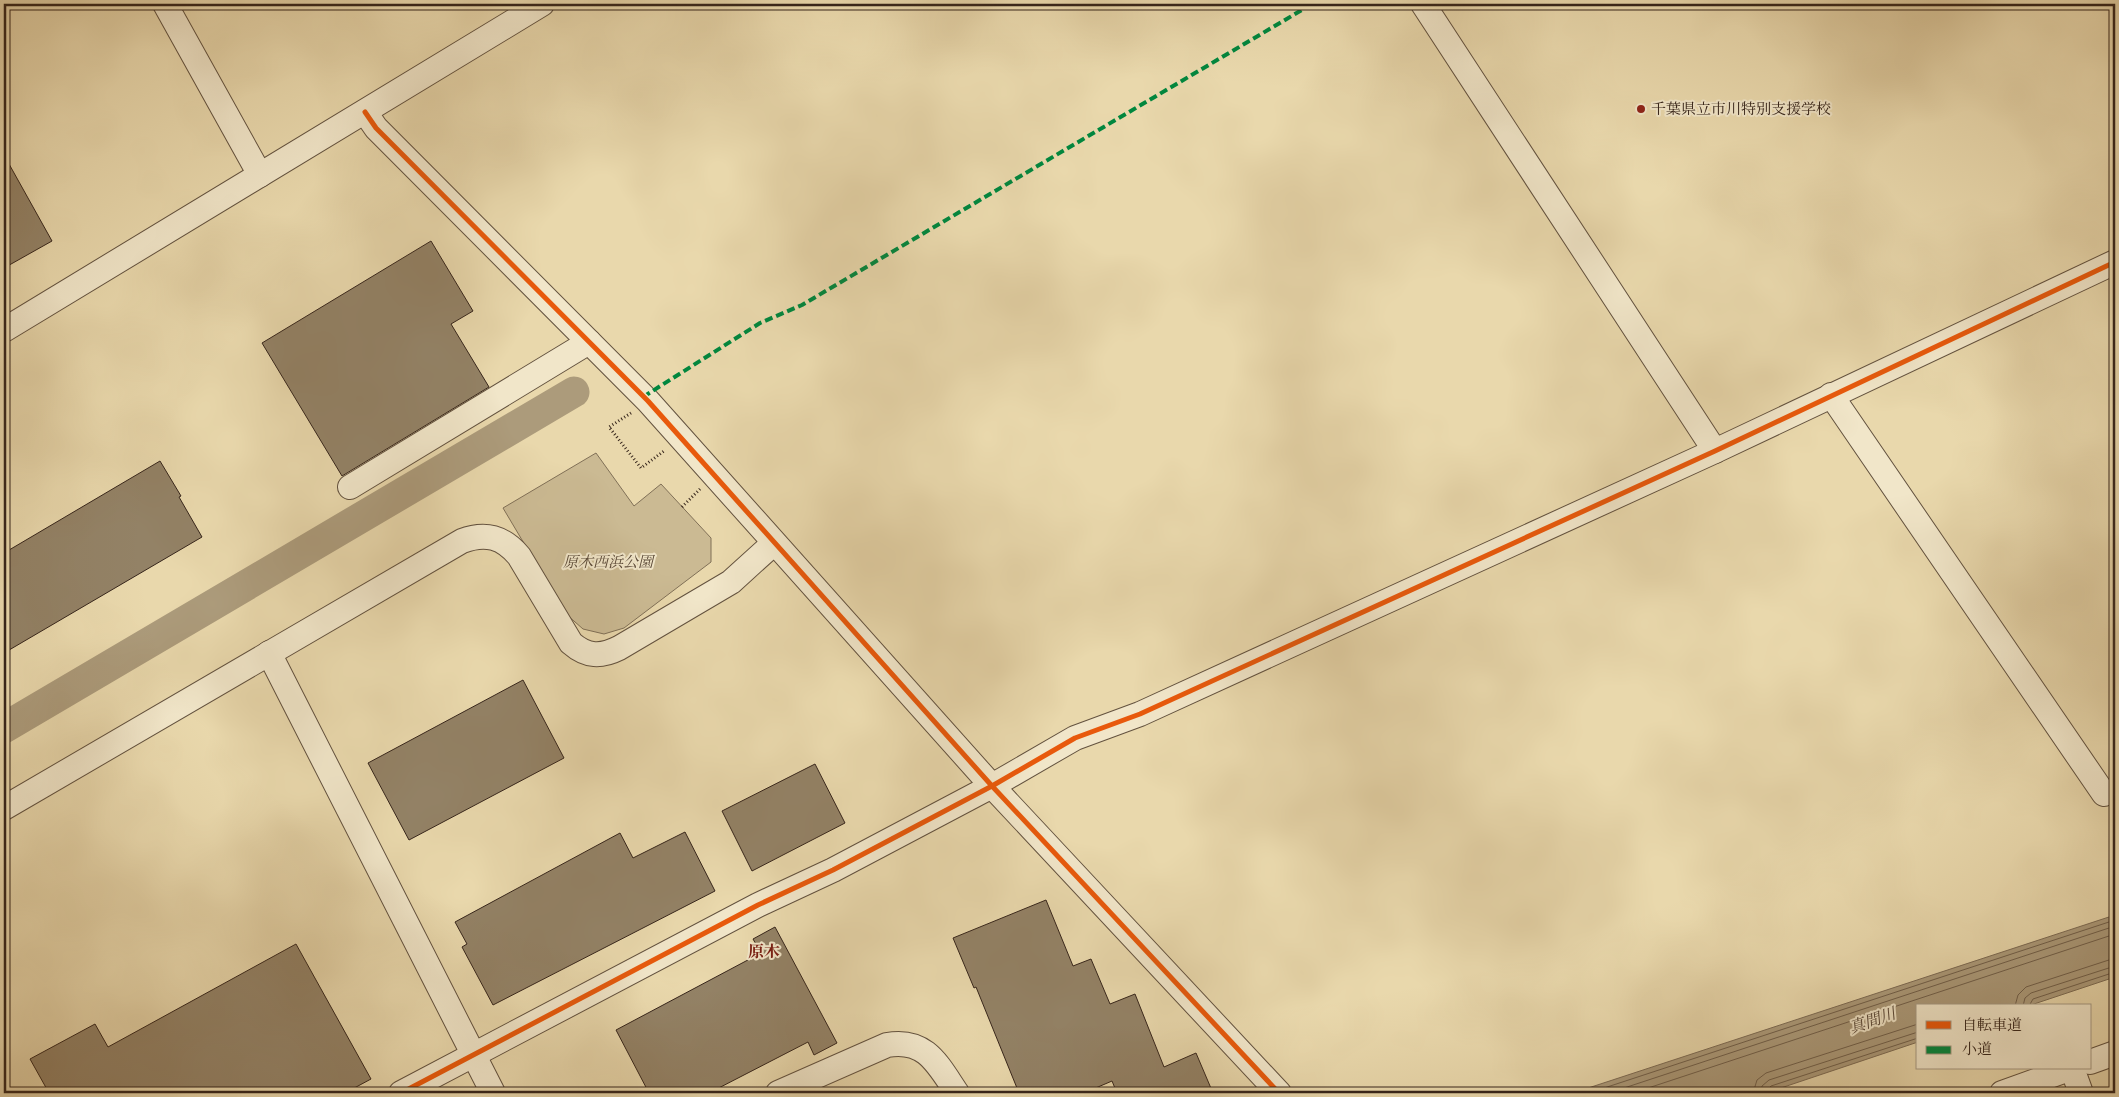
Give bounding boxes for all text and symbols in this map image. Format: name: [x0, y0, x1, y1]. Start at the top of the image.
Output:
place label: 千葉県立市川特別支援学校: [1651, 100, 1831, 119]
marker: 千葉県立市川特別支援学校: [1635, 103, 1647, 115]
park label: 原木西浜公園: [563, 553, 656, 572]
district label: 原木: [748, 942, 780, 962]
water label: 真間川: [1846, 1003, 1900, 1038]
legend: [1916, 1004, 2092, 1070]
text: 自転車道: [1962, 1016, 2022, 1035]
text: 小道: [1962, 1040, 1992, 1059]

